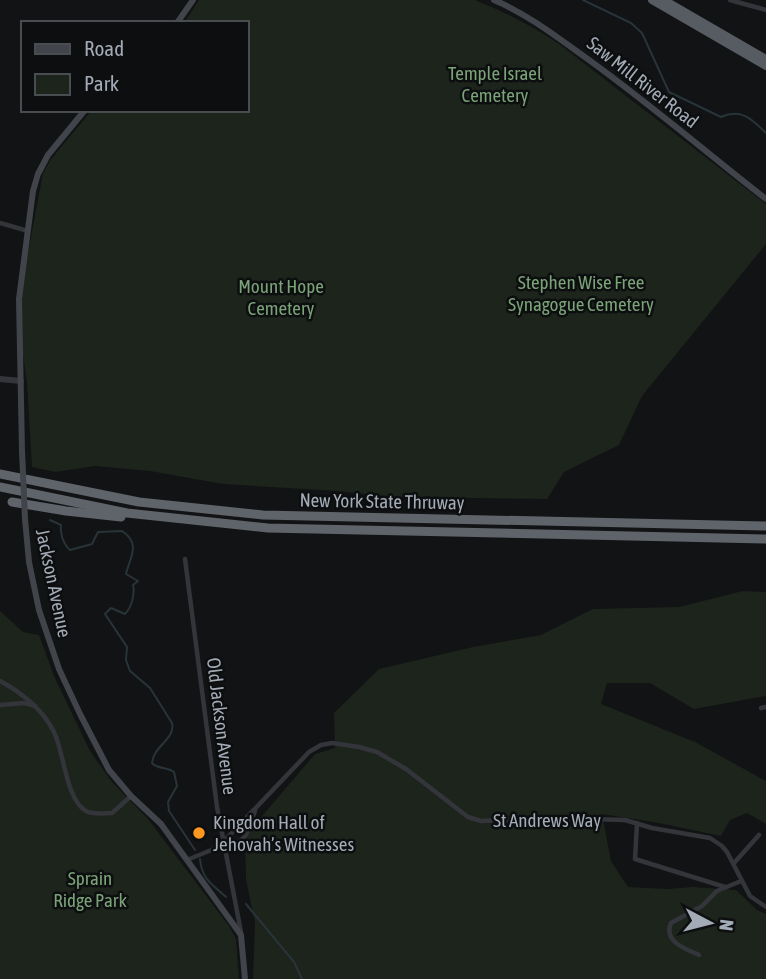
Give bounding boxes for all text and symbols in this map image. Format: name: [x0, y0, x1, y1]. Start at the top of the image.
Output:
legend: [21, 21, 248, 112]
street label: Saw Mill River Road: [583, 32, 703, 132]
text: Road: [84, 36, 124, 60]
park label: Temple Israel Cemetery: [448, 62, 542, 106]
text: Park: [84, 71, 119, 95]
park label: Stephen Wise Free Synagogue Cemetery: [508, 271, 654, 315]
park label: Mount Hope Cemetery: [238, 275, 324, 319]
street label: New York State Thruway: [299, 489, 465, 513]
street label: Jackson Avenue: [32, 527, 76, 639]
street label: Old Jackson Avenue: [203, 656, 241, 796]
street label: St Andrews Way: [493, 809, 601, 831]
place label: Kingdom Hall of Jehovah’s Witnesses: [213, 811, 354, 855]
marker: Kingdom Hall of Jehovah’s Witnesses: [191, 825, 207, 841]
park label: Sprain Ridge Park: [53, 867, 127, 911]
north arrow: [675, 888, 745, 958]
text: N: [715, 918, 738, 932]

